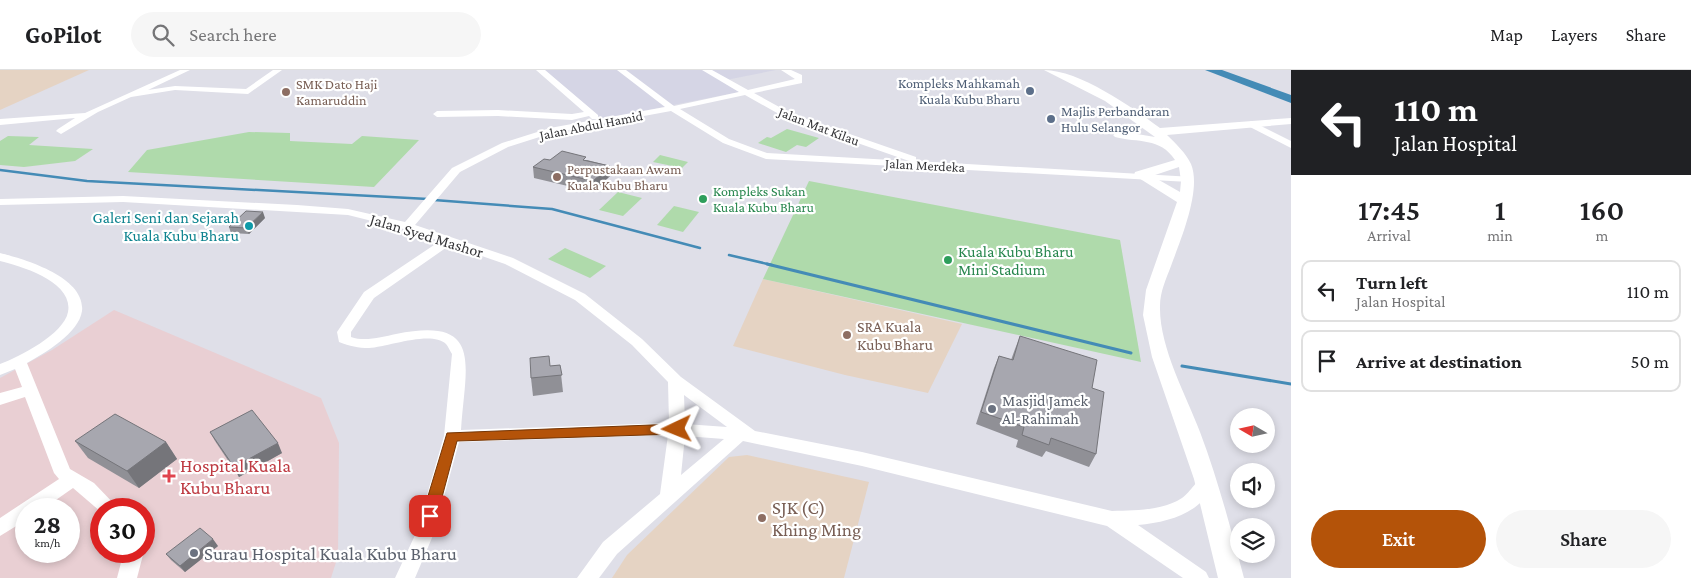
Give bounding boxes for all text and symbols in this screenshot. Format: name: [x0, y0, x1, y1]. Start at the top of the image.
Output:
search box: [131, 12, 481, 57]
text: GoPilot: [25, 21, 101, 48]
icon: search: [149, 21, 177, 49]
text: Search here: [189, 24, 277, 45]
text: Map: [1490, 25, 1523, 45]
text: Layers: [1551, 25, 1598, 45]
text: Share: [1626, 25, 1666, 45]
place label: Kompleks Mahkamah Kuala Kubu Bharu: [898, 75, 1021, 107]
place label: SMK Dato Haji Kamaruddin: [296, 76, 378, 108]
marker: Kompleks Mahkamah Kuala Kubu Bharu: [1024, 85, 1036, 97]
marker: SMK Dato Haji Kamaruddin: [280, 86, 292, 98]
icon: left: [1311, 90, 1376, 155]
text: 110 m: [1394, 90, 1478, 129]
street label: Jalan Mat Kilau: [774, 102, 862, 149]
place label: Majlis Perbandaran Hulu Selangor: [1061, 103, 1170, 135]
street label: Jalan Abdul Hamid: [536, 107, 645, 143]
marker: Majlis Perbandaran Hulu Selangor: [1045, 113, 1057, 125]
text: Jalan Hospital: [1394, 131, 1517, 156]
street label: Jalan Merdeka: [883, 155, 966, 175]
place label: Perpustakaan Awam Kuala Kubu Bharu: [567, 161, 682, 193]
marker: Perpustakaan Awam Kuala Kubu Bharu: [551, 171, 563, 183]
place label: Kompleks Sukan Kuala Kubu Bharu: [713, 183, 815, 215]
marker: Kompleks Sukan Kuala Kubu Bharu: [697, 193, 709, 205]
text: 17:45: [1358, 193, 1420, 226]
text: 1: [1495, 193, 1505, 226]
text: 160: [1580, 193, 1624, 226]
place label: Galeri Seni dan Sejarah Kuala Kubu Bharu: [92, 209, 240, 244]
street label: Jalan Syed Mashor: [366, 210, 486, 262]
marker: Galeri Seni dan Sejarah Kuala Kubu Bharu: [243, 220, 255, 232]
text: Arrival: [1367, 227, 1411, 244]
text: min: [1487, 227, 1513, 244]
text: m: [1595, 227, 1608, 244]
place label: Kuala Kubu Bharu Mini Stadium: [958, 243, 1074, 278]
marker: Kuala Kubu Bharu Mini Stadium: [942, 254, 954, 266]
text: Turn left: [1356, 272, 1428, 293]
icon: left: [1313, 277, 1341, 305]
text: 110 m: [1627, 281, 1669, 302]
text: Jalan Hospital: [1356, 293, 1445, 310]
place label: SRA Kuala Kubu Bharu: [857, 318, 934, 353]
marker: SRA Kuala Kubu Bharu: [841, 329, 853, 341]
icon: arrive: [1313, 347, 1341, 375]
text: Arrive at destination: [1356, 351, 1522, 372]
text: 50 m: [1630, 351, 1669, 372]
place label: Masjid Jamek Al-Rahimah: [1002, 392, 1089, 427]
position arrow: [650, 402, 702, 454]
marker: Masjid Jamek Al-Rahimah: [986, 403, 998, 415]
north arrow: [1230, 408, 1275, 452]
map controls: [1230, 408, 1275, 563]
place label: Hospital Kuala Kubu Bharu: [180, 455, 291, 498]
button: sound: [1230, 463, 1275, 508]
marker: Hospital Kuala Kubu Bharu: [162, 469, 176, 483]
pin: [409, 495, 451, 537]
place label: SJK (C) Khing Ming: [772, 497, 861, 540]
speed limit sign: 30: [90, 498, 155, 563]
icon: arrive: [416, 502, 444, 530]
button: Exit: [1311, 510, 1486, 568]
button: Share: [1496, 510, 1671, 568]
text: 28: [34, 511, 61, 538]
marker: SJK (C) Khing Ming: [756, 512, 768, 524]
button: layers: [1230, 518, 1275, 563]
text: km/h: [35, 536, 60, 550]
place label: Surau Hospital Kuala Kubu Bharu: [204, 543, 457, 564]
marker: Surau Hospital Kuala Kubu Bharu: [188, 547, 200, 559]

